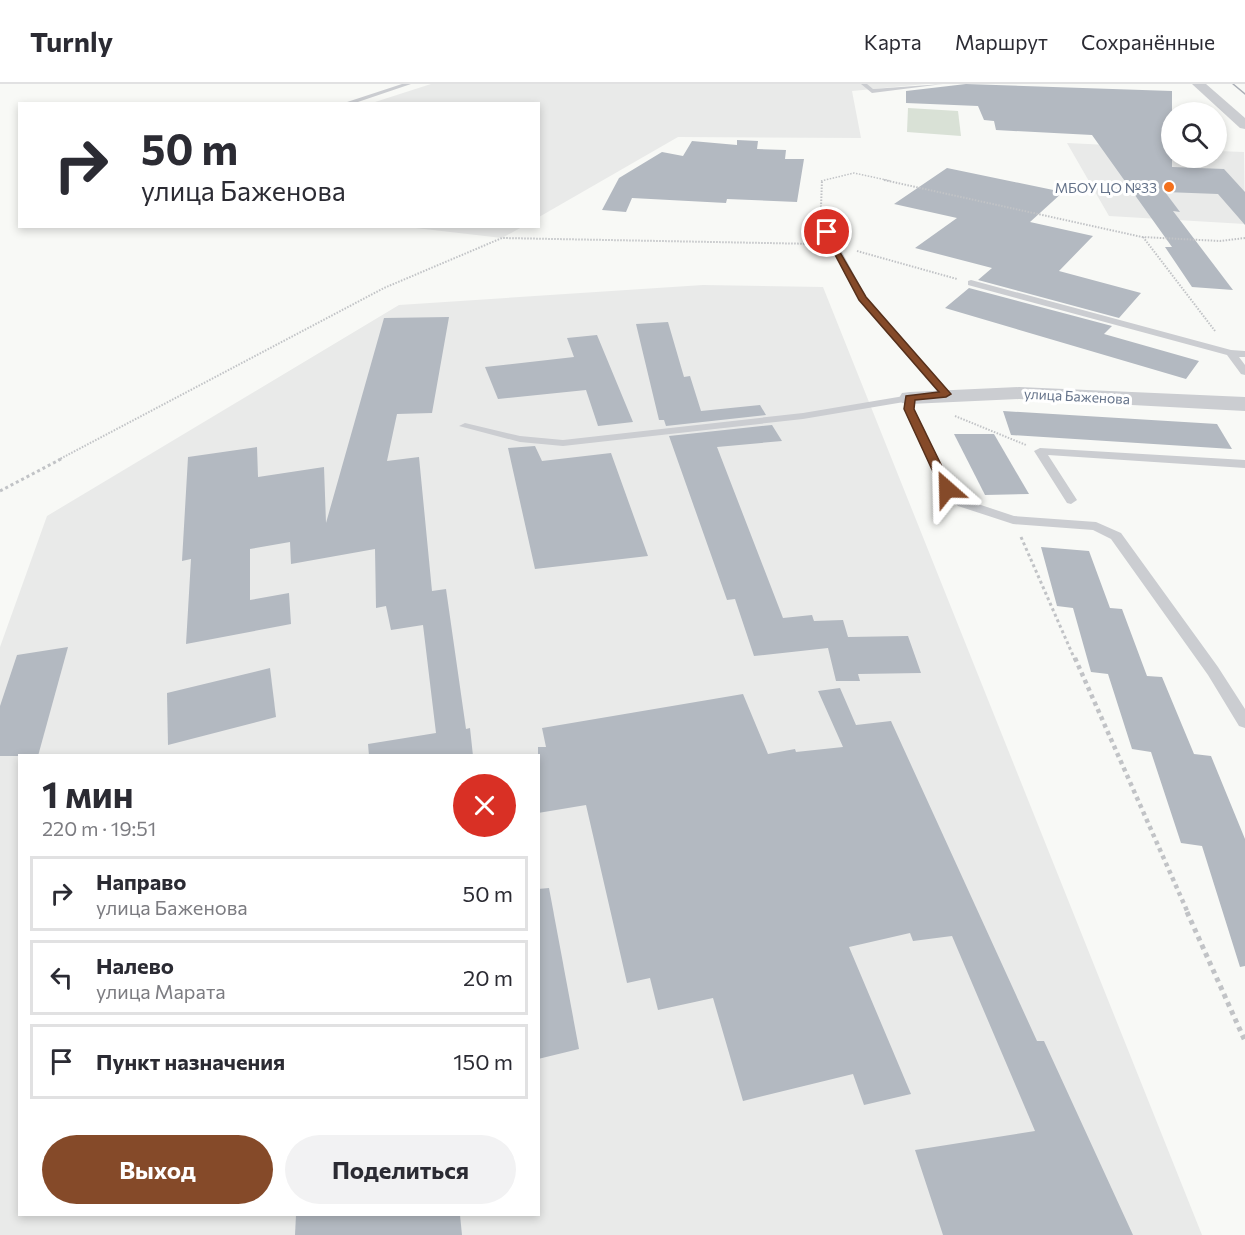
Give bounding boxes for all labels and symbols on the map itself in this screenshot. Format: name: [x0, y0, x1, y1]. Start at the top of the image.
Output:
place label: МБОУ ЦО №33: [1055, 179, 1157, 196]
marker: МБОУ ЦО №33: [1162, 180, 1176, 194]
pin: [801, 206, 852, 257]
street label: улица Баженова: [1024, 385, 1130, 407]
position arrow: [915, 457, 979, 521]

